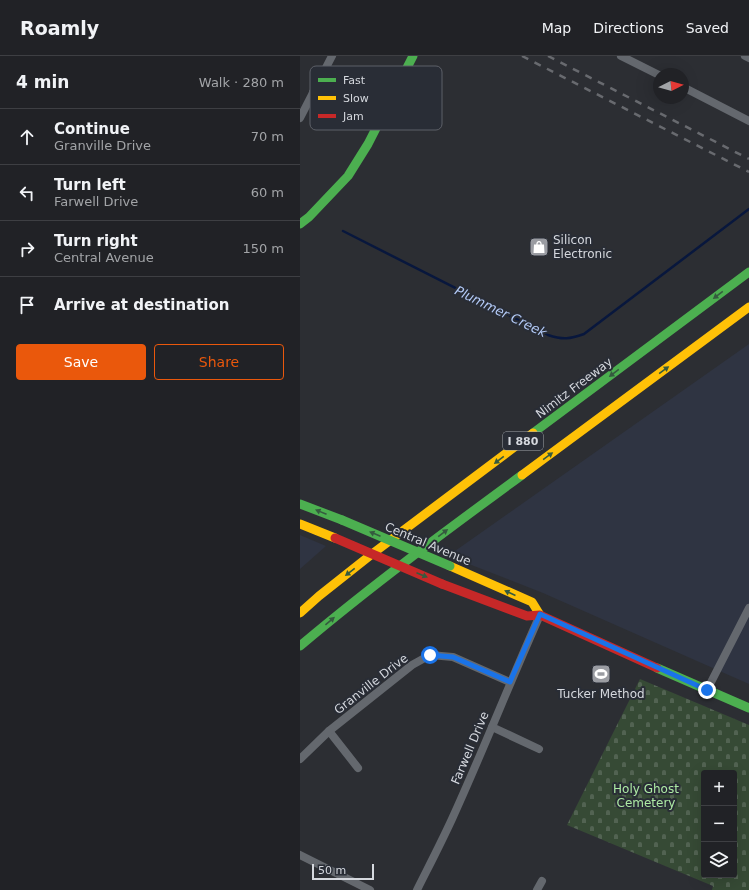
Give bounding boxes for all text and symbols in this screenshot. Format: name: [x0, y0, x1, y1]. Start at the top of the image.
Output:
text: Roamly: [20, 17, 99, 39]
text: Map: [542, 20, 571, 36]
text: Directions: [593, 20, 664, 36]
text: Saved: [686, 20, 729, 36]
legend: [310, 66, 442, 130]
north arrow: [653, 68, 689, 104]
text: 4 min: [16, 72, 69, 92]
text: Fast: [343, 74, 366, 87]
text: Walk · 280 m: [199, 75, 284, 90]
text: Slow: [343, 92, 369, 105]
text: Jam: [342, 110, 364, 123]
text: Continue: [54, 120, 130, 138]
icon: ahead: [16, 126, 38, 148]
text: 70 m: [251, 129, 284, 144]
text: Granville Drive: [54, 138, 151, 153]
text: Turn left: [54, 176, 126, 194]
icon: left: [16, 182, 38, 204]
text: 60 m: [251, 185, 284, 200]
text: Farwell Drive: [54, 194, 138, 209]
text: Turn right: [54, 232, 138, 250]
place label: Silicon Electronic: [553, 233, 612, 261]
shop icon: Silicon Electronic: [528, 236, 550, 258]
icon: right: [16, 238, 38, 260]
text: 150 m: [242, 241, 284, 256]
text: Central Avenue: [54, 250, 154, 265]
water label: Plummer Creek: [452, 283, 550, 340]
one-way arrow: [712, 291, 723, 300]
icon: arrive: [16, 294, 38, 316]
text: Arrive at destination: [54, 296, 229, 314]
button: Save: [16, 344, 146, 380]
button: Share: [154, 344, 284, 380]
street label: Nimitz Freeway: [533, 355, 615, 421]
one-way arrow: [658, 366, 669, 374]
one-way arrow: [608, 369, 619, 378]
road number: I 880: [503, 432, 543, 450]
one-way arrow: [543, 452, 553, 460]
one-way arrow: [493, 456, 504, 464]
one-way arrow: [315, 508, 327, 514]
street label: Central Avenue: [383, 520, 473, 568]
one-way arrow: [438, 529, 449, 537]
one-way arrow: [369, 531, 381, 537]
one-way arrow: [345, 568, 356, 576]
one-way arrow: [416, 572, 428, 578]
one-way arrow: [503, 589, 515, 595]
one-way arrow: [324, 617, 335, 626]
route start: [421, 646, 439, 664]
street label: Granville Drive: [331, 651, 411, 717]
sports icon: Tucker Method: [590, 663, 612, 685]
route end: [698, 681, 716, 699]
place label: Tucker Method: [556, 687, 645, 701]
street label: Farwell Drive: [448, 709, 492, 787]
map controls: [701, 770, 737, 878]
button: +: [701, 770, 737, 806]
park label: Holy Ghost Cemetery: [613, 782, 679, 810]
button: −: [701, 806, 737, 842]
button: layers: [701, 842, 737, 878]
scale bar: [312, 862, 374, 881]
text: 50 m: [318, 864, 346, 877]

